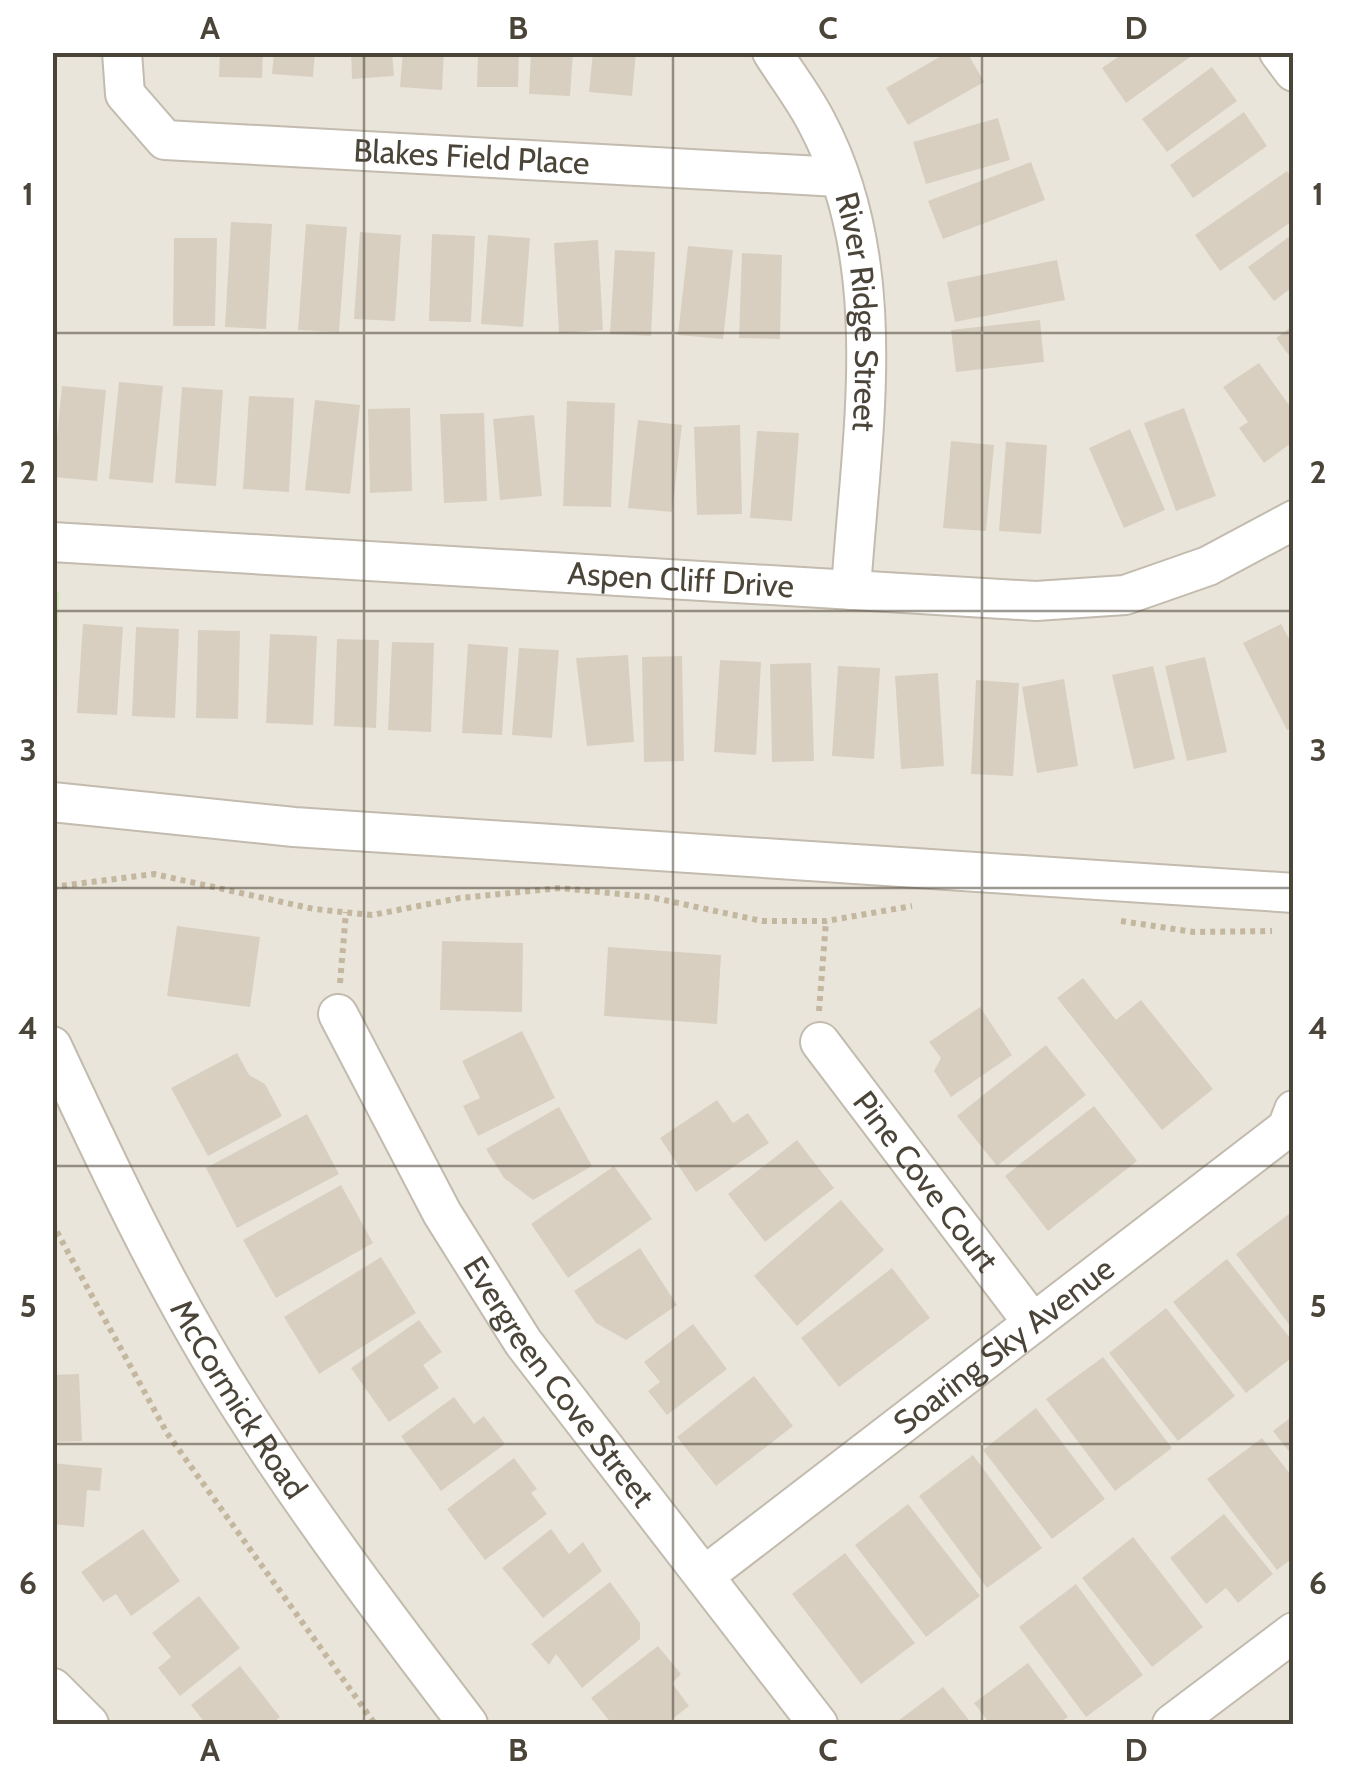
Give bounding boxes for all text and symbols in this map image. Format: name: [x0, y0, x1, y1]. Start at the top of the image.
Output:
text: A: [200, 8, 220, 47]
text: B: [508, 8, 528, 47]
text: C: [818, 8, 838, 47]
text: D: [1124, 8, 1148, 47]
street label: Blakes Field Place: [352, 130, 591, 182]
text: 1: [22, 174, 34, 213]
text: 1: [1312, 174, 1324, 213]
street label: River Ridge Street: [827, 188, 886, 433]
text: 2: [20, 452, 36, 491]
text: 2: [1310, 452, 1326, 491]
street label: Aspen Cliff Drive: [567, 553, 795, 605]
text: 3: [19, 730, 37, 769]
text: 3: [1309, 730, 1327, 769]
text: 4: [18, 1008, 38, 1047]
text: 4: [1308, 1008, 1328, 1047]
street label: Pine Cove Court: [845, 1083, 1007, 1279]
street label: Soaring Sky Avenue: [886, 1248, 1121, 1442]
street label: Evergreen Cove Street: [455, 1249, 663, 1515]
text: 5: [19, 1286, 37, 1325]
text: 5: [1309, 1286, 1327, 1325]
street label: McCormick Road: [162, 1293, 316, 1506]
text: 6: [19, 1563, 37, 1602]
text: 6: [1309, 1563, 1327, 1602]
text: A: [200, 1730, 220, 1769]
text: B: [508, 1730, 528, 1769]
text: C: [818, 1730, 838, 1769]
text: D: [1124, 1730, 1148, 1769]

